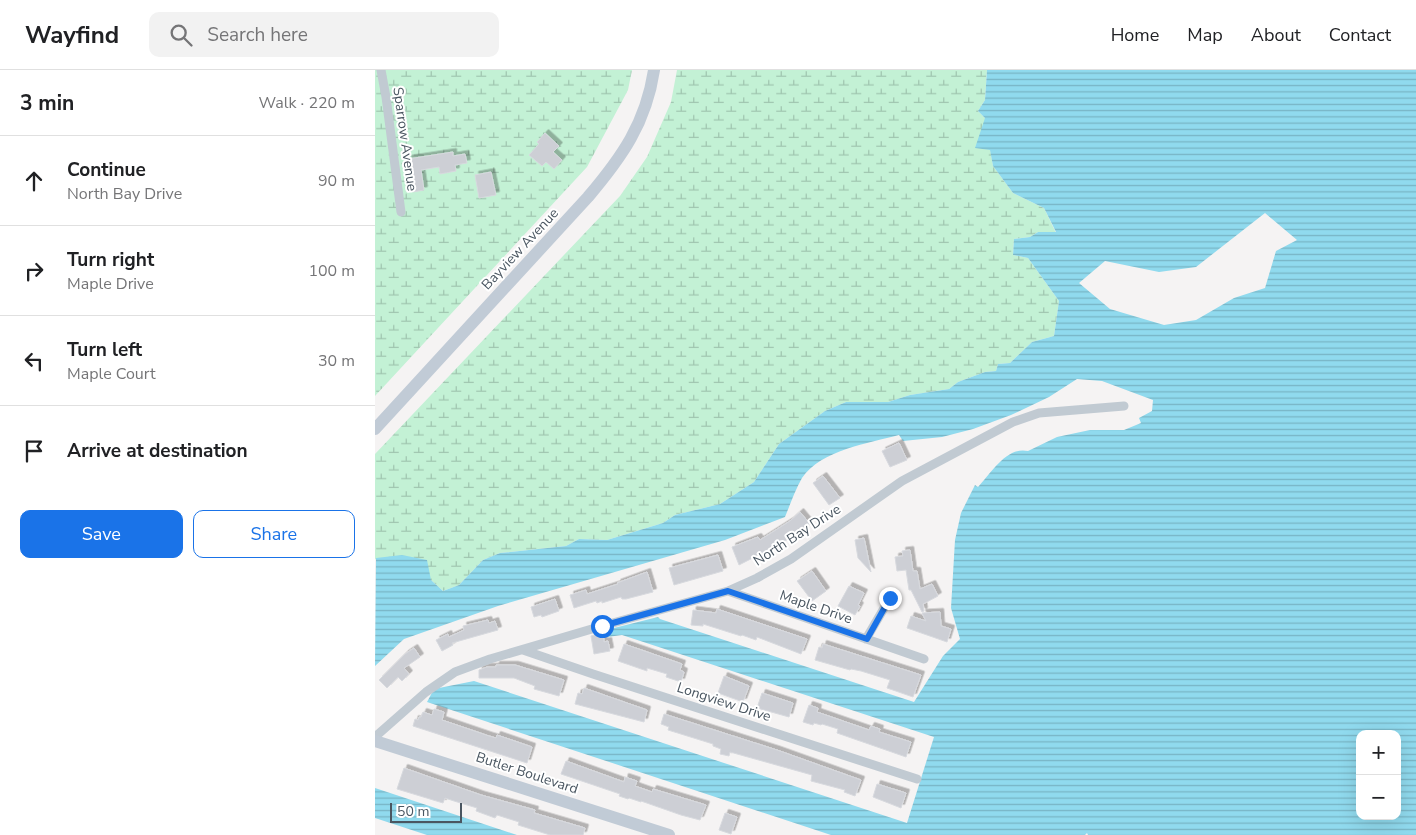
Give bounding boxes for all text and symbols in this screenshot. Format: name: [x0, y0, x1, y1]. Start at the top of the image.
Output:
search box: [149, 12, 499, 57]
text: Wayfind: [25, 19, 119, 51]
icon: search: [167, 21, 195, 49]
text: Search here: [207, 22, 308, 48]
text: Home: [1111, 23, 1159, 47]
text: Map: [1187, 23, 1223, 47]
text: About: [1251, 23, 1301, 47]
text: Contact: [1329, 23, 1391, 47]
street label: Sparrow Avenue: [388, 86, 422, 192]
text: 3 min: [20, 89, 74, 117]
text: Walk · 220 m: [259, 92, 355, 114]
text: Continue: [67, 157, 146, 183]
icon: ahead: [20, 167, 48, 195]
text: 90 m: [318, 170, 355, 192]
text: North Bay Drive: [67, 183, 182, 205]
street label: Bayview Avenue: [477, 204, 563, 294]
text: Turn right: [67, 247, 154, 273]
icon: right: [20, 257, 48, 285]
text: 100 m: [308, 260, 355, 282]
text: Maple Drive: [67, 273, 154, 295]
text: Turn left: [67, 337, 142, 363]
icon: left: [20, 347, 48, 375]
text: 30 m: [318, 350, 355, 372]
text: Maple Court: [67, 363, 156, 385]
icon: arrive: [20, 437, 48, 465]
text: Arrive at destination: [67, 438, 248, 464]
street label: North Bay Drive: [750, 500, 844, 570]
button: Save: [20, 510, 183, 558]
button: Share: [193, 510, 355, 558]
street label: Maple Drive: [777, 586, 855, 628]
route end: [879, 587, 902, 610]
route start: [591, 615, 614, 638]
street label: Longview Drive: [675, 678, 773, 726]
map controls: [1356, 730, 1401, 820]
button: +: [1356, 730, 1401, 775]
street label: Butler Boulevard: [473, 748, 581, 798]
button: −: [1356, 775, 1401, 820]
scale bar: [390, 800, 463, 823]
text: 50 m: [397, 802, 429, 821]

